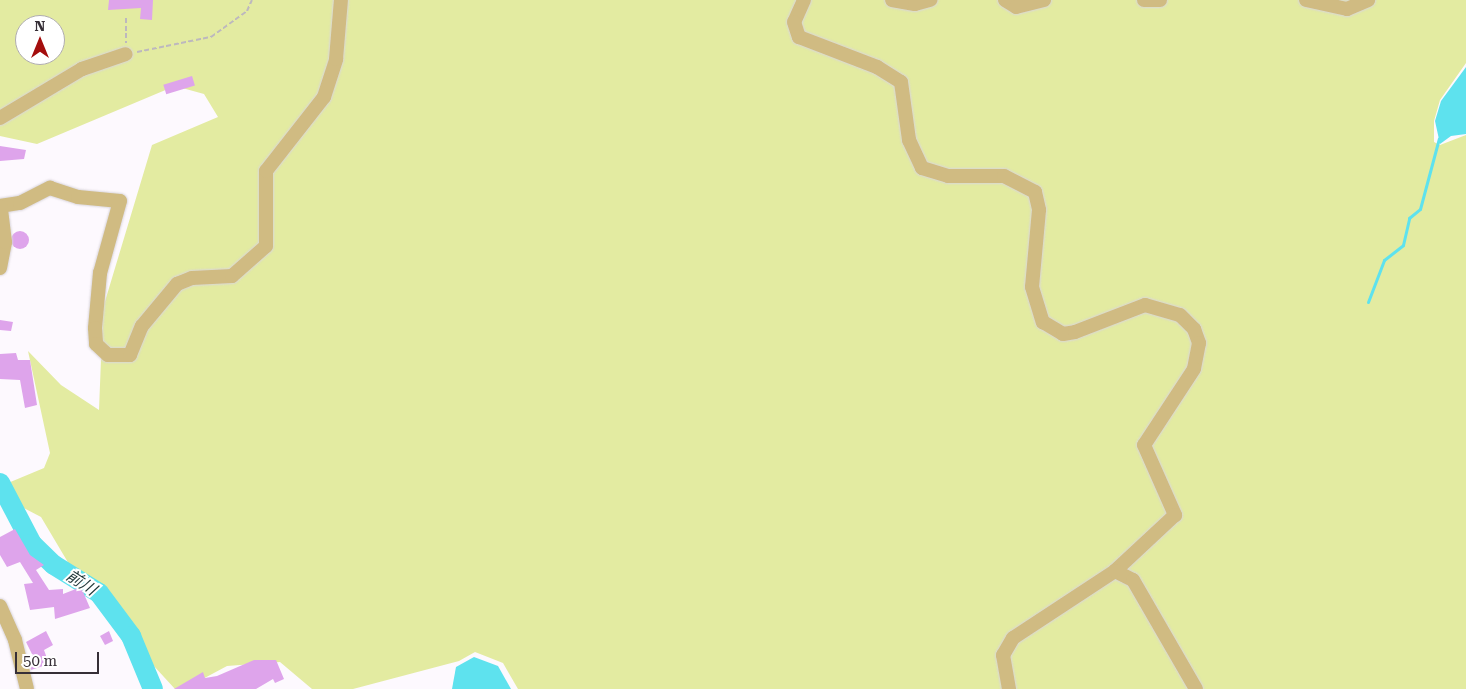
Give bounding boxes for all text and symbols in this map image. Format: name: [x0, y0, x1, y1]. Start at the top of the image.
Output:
north arrow: [15, 15, 65, 65]
text: N: [35, 18, 45, 34]
water label: 前川: [62, 566, 100, 600]
scale bar: [18, 642, 101, 674]
text: 50 m: [23, 652, 57, 670]

